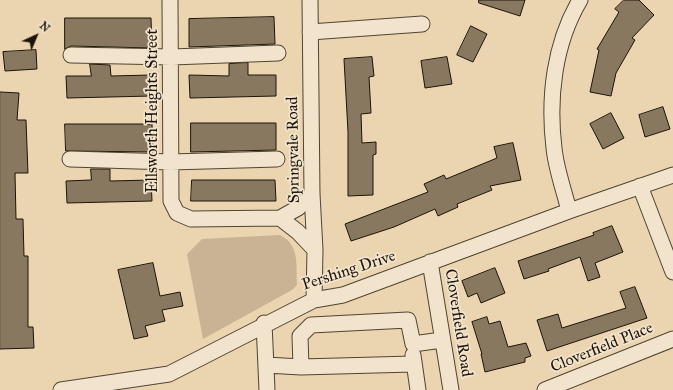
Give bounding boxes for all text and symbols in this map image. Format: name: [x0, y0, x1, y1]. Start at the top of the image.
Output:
north arrow: [16, 16, 56, 56]
text: N: [37, 19, 53, 35]
street label: Ellsworth Heights Street: [143, 29, 163, 193]
street label: Springvale Road: [283, 96, 305, 204]
street label: Pershing Drive: [300, 247, 398, 295]
street label: Cloverfield Road: [440, 268, 476, 378]
street label: Cloverfield Place: [548, 319, 656, 377]

